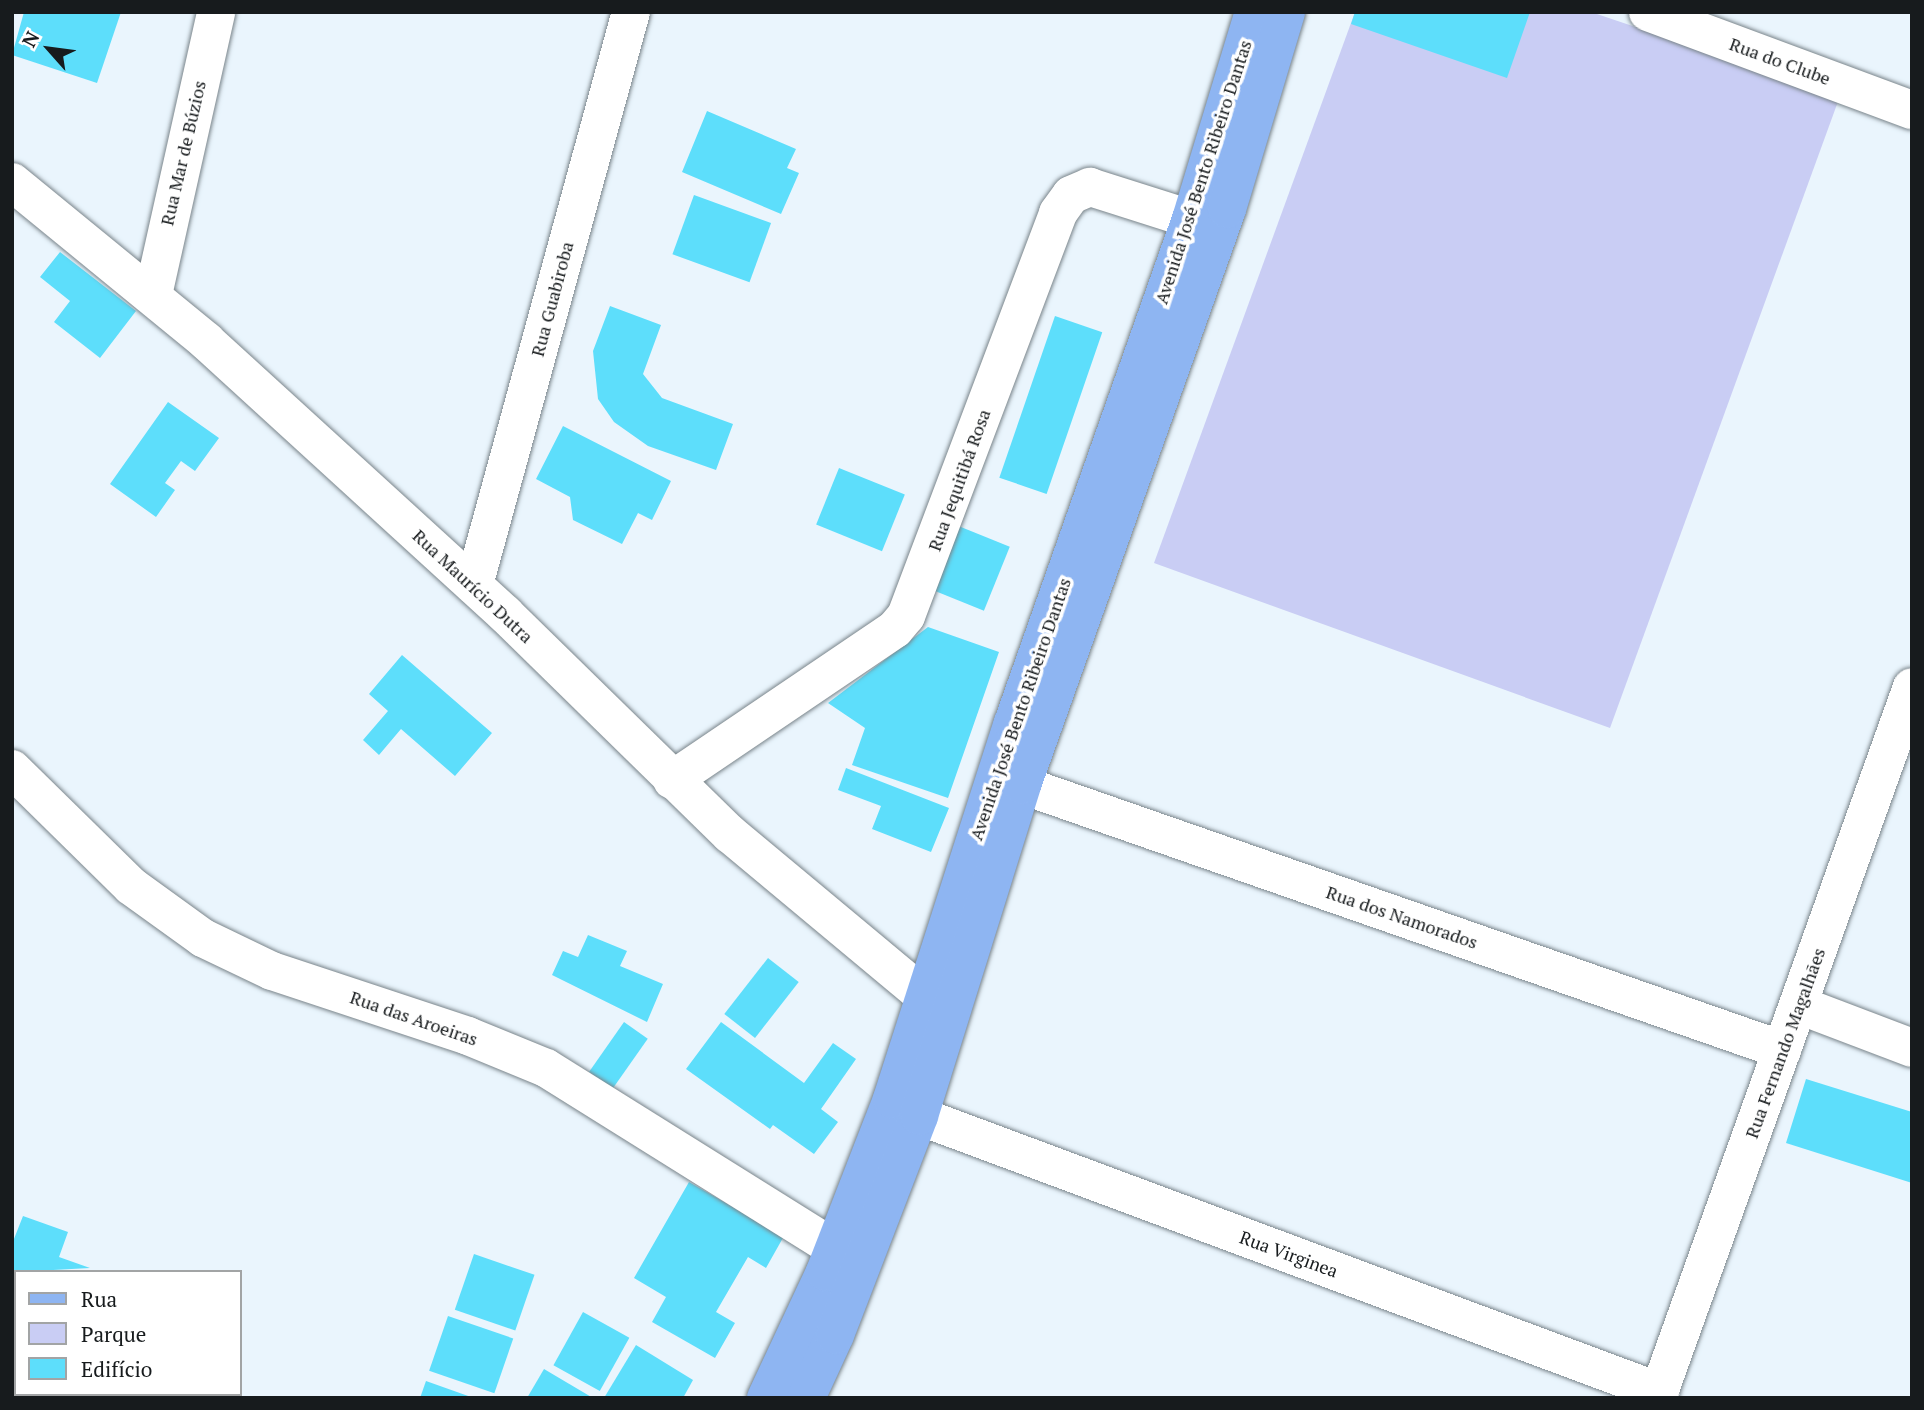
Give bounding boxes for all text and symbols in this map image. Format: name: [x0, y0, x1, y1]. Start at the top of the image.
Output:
north arrow: [14, 14, 84, 84]
text: N: [16, 27, 44, 51]
street label: Rua do Clube: [1727, 33, 1833, 89]
street label: Avenida José Bento Ribeiro Dantas: [1150, 37, 1256, 307]
street label: Rua Mar de Búzios: [156, 78, 210, 228]
street label: Rua Guabiroba: [526, 239, 578, 359]
street label: Rua Jequitibá Rosa: [923, 406, 995, 554]
street label: Rua Maurício Dutra: [408, 525, 538, 647]
street label: Avenida José Bento Ribeiro Dantas: [965, 575, 1075, 843]
street label: Rua dos Namorados: [1323, 881, 1481, 953]
street label: Rua Fernando Magalhães: [1740, 945, 1830, 1141]
street label: Rua das Aroeiras: [347, 986, 481, 1050]
street label: Rua Virginea: [1237, 1226, 1341, 1282]
legend: [14, 1270, 242, 1396]
text: Rua: [81, 1285, 117, 1313]
text: Parque: [81, 1320, 146, 1348]
text: Edifício: [81, 1355, 152, 1383]

